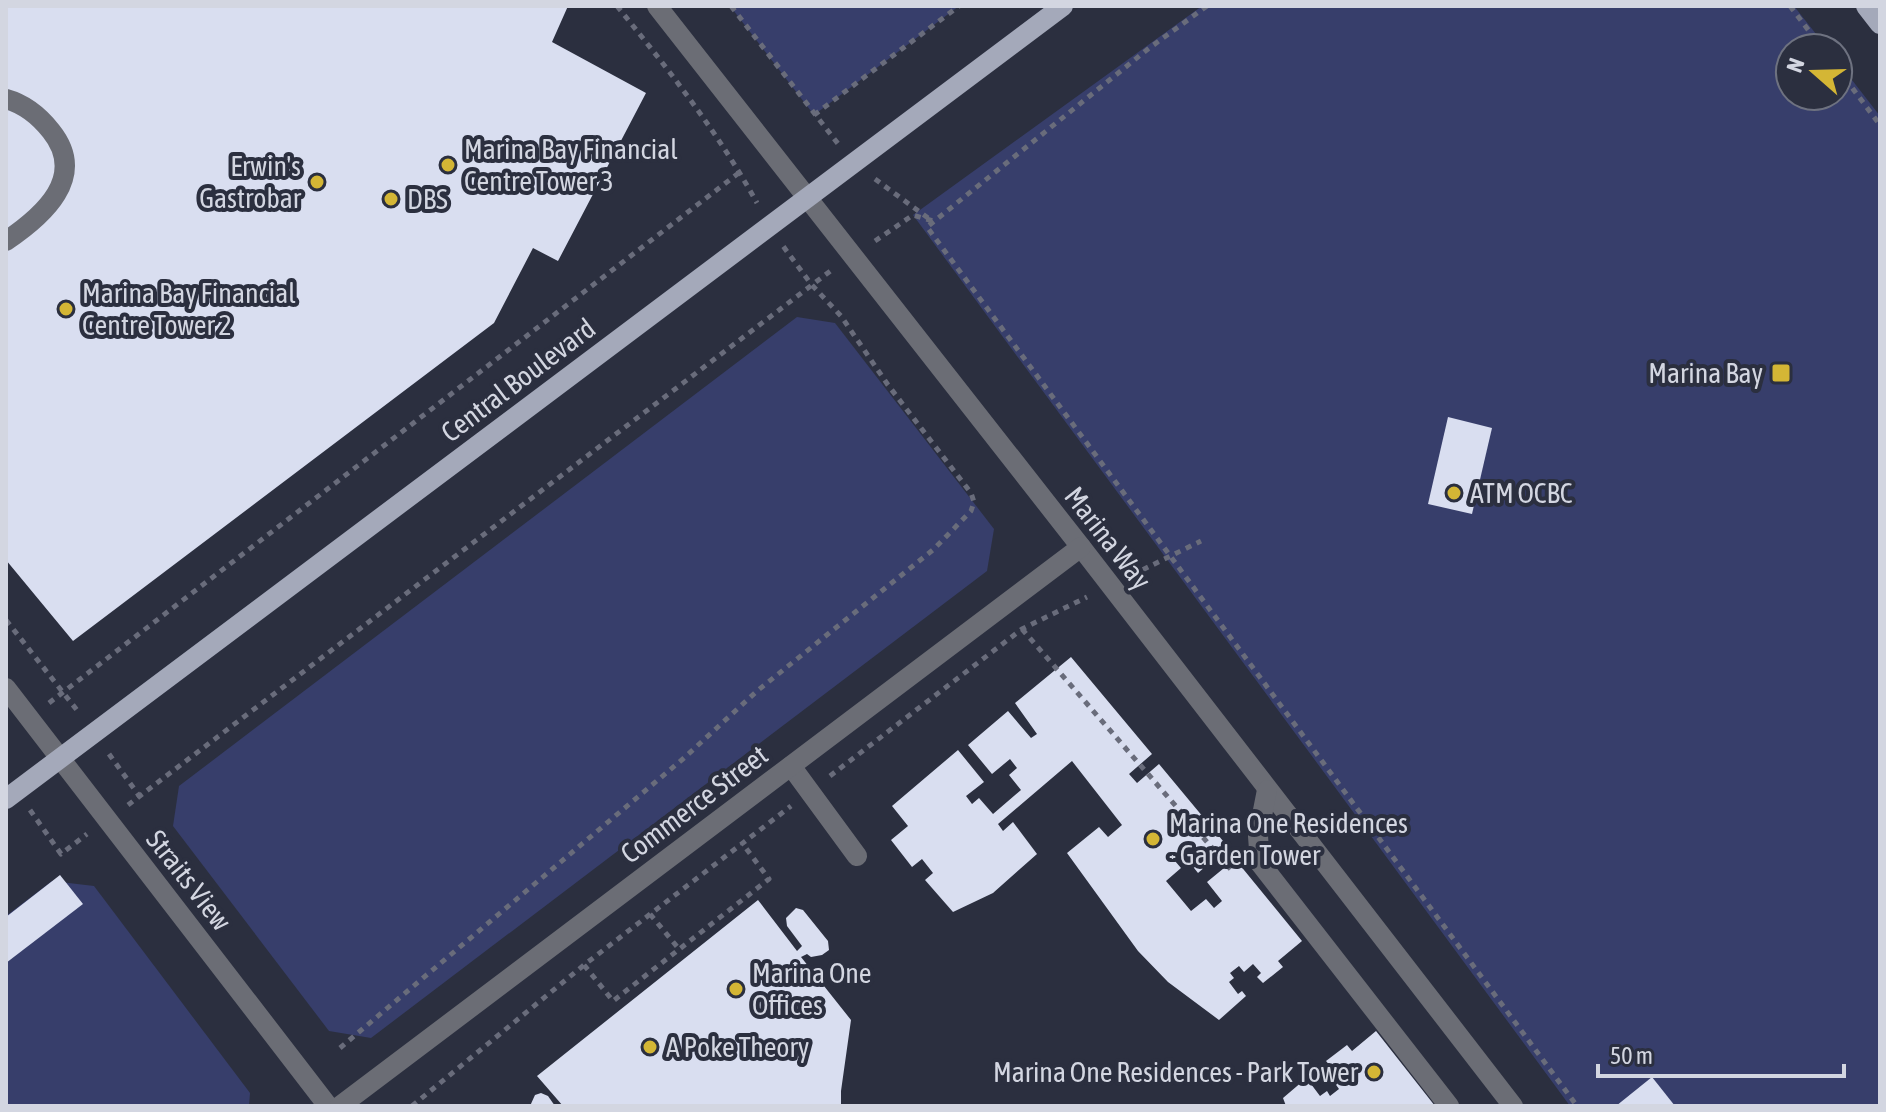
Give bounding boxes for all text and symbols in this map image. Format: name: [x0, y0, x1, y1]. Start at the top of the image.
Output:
north arrow: [1774, 32, 1854, 112]
text: N: [1781, 55, 1810, 76]
place label: Marina Bay Financial Centre Tower 3: [464, 133, 678, 197]
place label: Erwin's Gastrobar: [199, 150, 302, 214]
marker: Marina Bay Financial Centre Tower 3: [439, 156, 457, 174]
marker: Erwin's Gastrobar: [308, 173, 326, 191]
place label: DBS: [407, 183, 448, 215]
marker: DBS: [382, 190, 400, 208]
place label: Marina Bay Financial Centre Tower 2: [82, 277, 296, 341]
marker: Marina Bay Financial Centre Tower 2: [57, 300, 75, 318]
street label: Central Boulevard: [435, 312, 601, 448]
place label: Marina Bay: [1648, 357, 1763, 389]
marker: Marina Bay: [1770, 362, 1792, 384]
place label: ATM OCBC: [1470, 477, 1573, 509]
street label: Marina Way: [1058, 480, 1158, 596]
marker: ATM OCBC: [1445, 484, 1463, 502]
street label: Commerce Street: [614, 738, 774, 870]
place label: Marina One Residences - Garden Tower: [1169, 807, 1408, 871]
street label: Straits View: [140, 824, 238, 937]
marker: Marina One Residences - Garden Tower: [1144, 830, 1162, 848]
place label: Marina One Offices: [752, 957, 872, 1021]
marker: Marina One Offices: [727, 980, 745, 998]
scale bar: [1598, 1028, 1844, 1078]
place label: A Poke Theory: [666, 1031, 809, 1063]
marker: A Poke Theory: [641, 1038, 659, 1056]
text: 50 m: [1610, 1042, 1653, 1069]
place label: Marina One Residences - Park Tower: [993, 1056, 1359, 1088]
marker: Marina One Residences - Park Tower: [1365, 1063, 1383, 1081]

